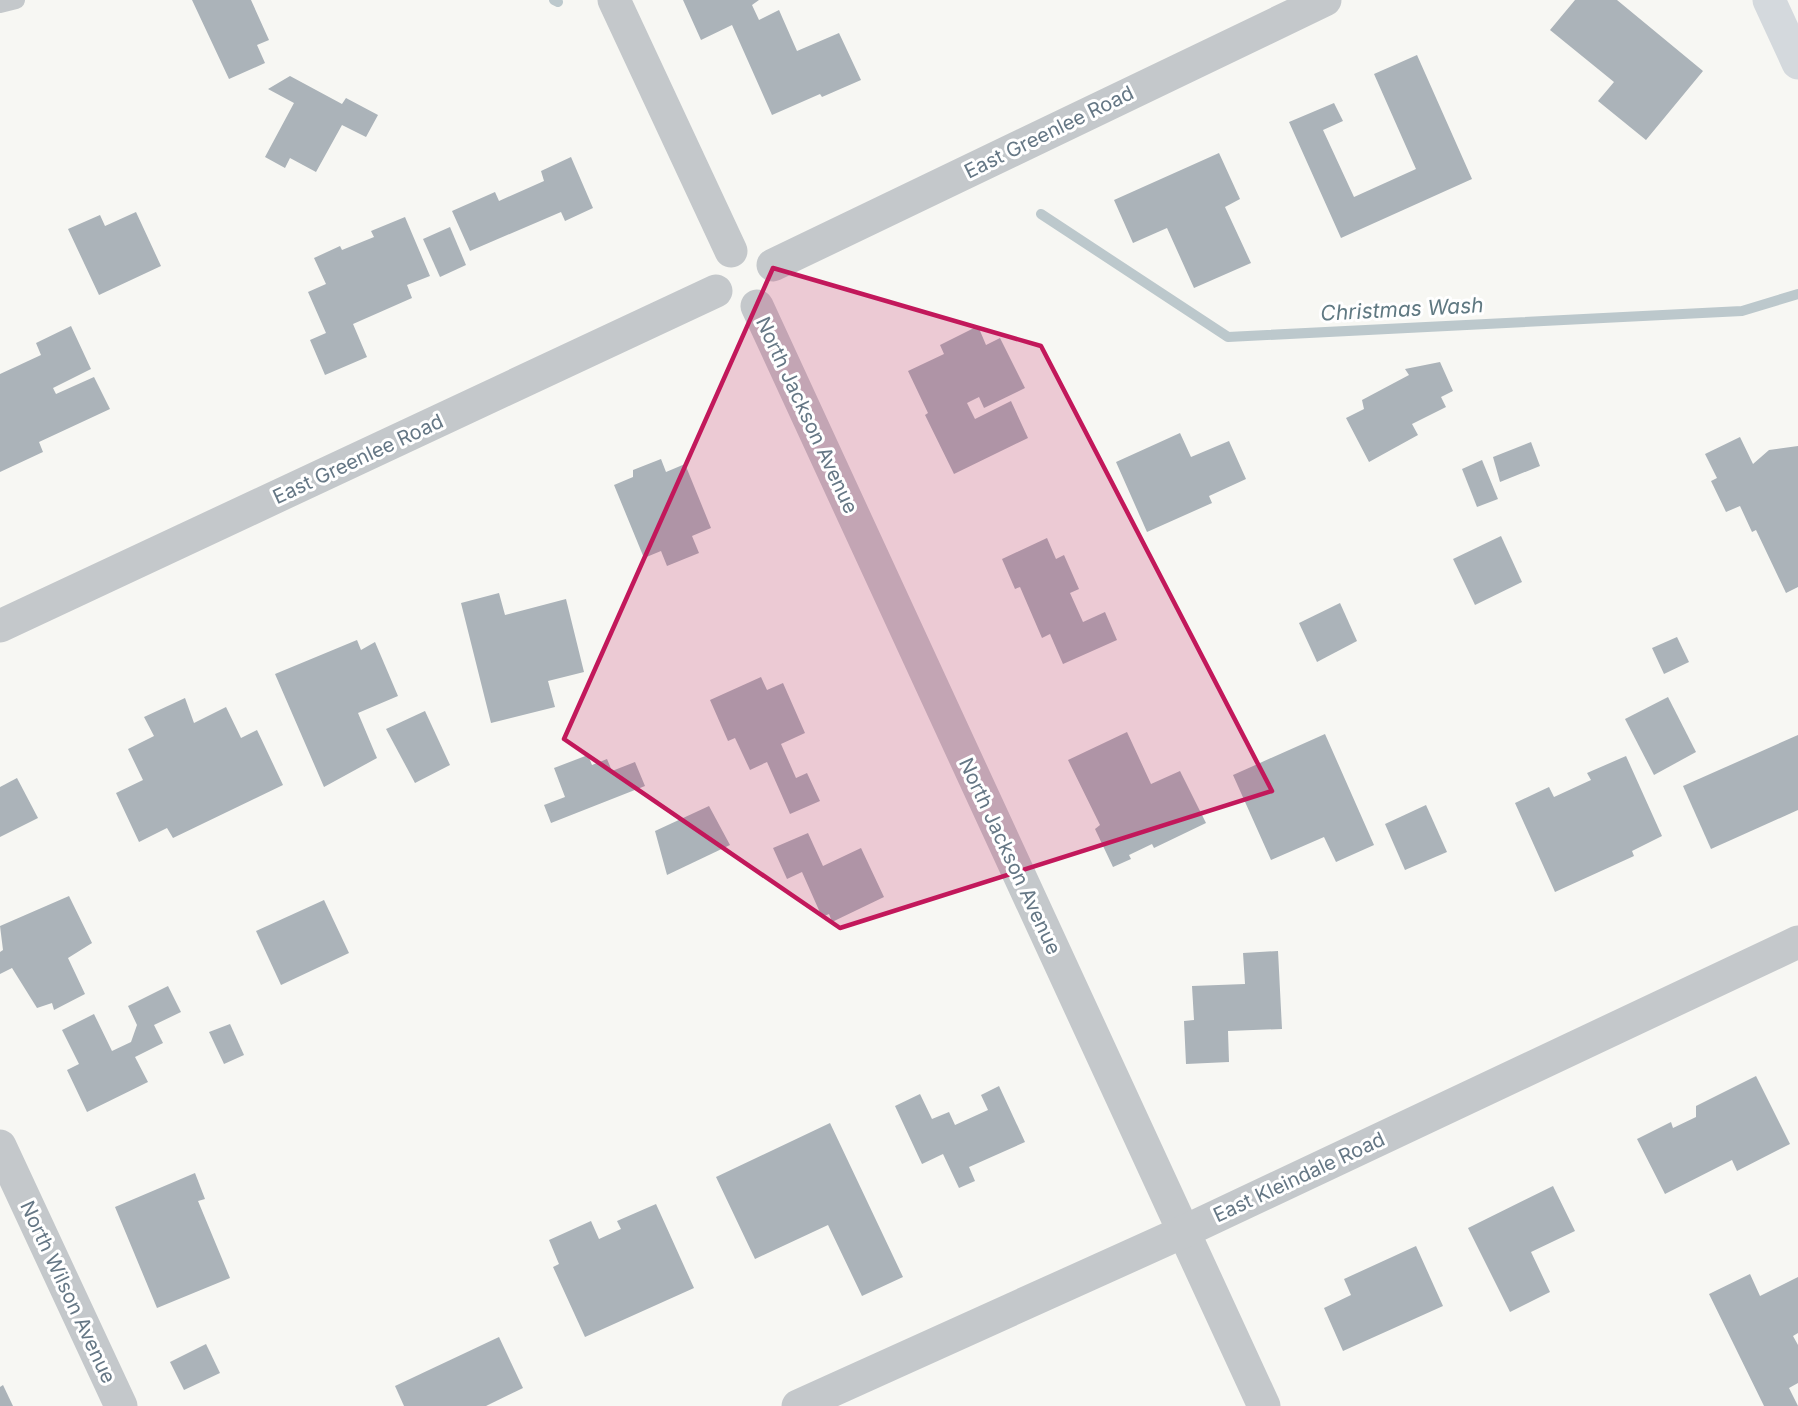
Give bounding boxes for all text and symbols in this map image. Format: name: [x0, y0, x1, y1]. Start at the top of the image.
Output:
street label: East Greenlee Road: [960, 81, 1138, 183]
water label: Christmas Wash: [1320, 292, 1484, 326]
street label: North Jackson Avenue: [751, 313, 863, 517]
street label: East Greenlee Road: [269, 409, 447, 509]
street label: North Jackson Avenue: [954, 754, 1066, 958]
street label: East Kleindale Road: [1209, 1127, 1389, 1227]
street label: North Wilson Avenue: [15, 1197, 121, 1387]

